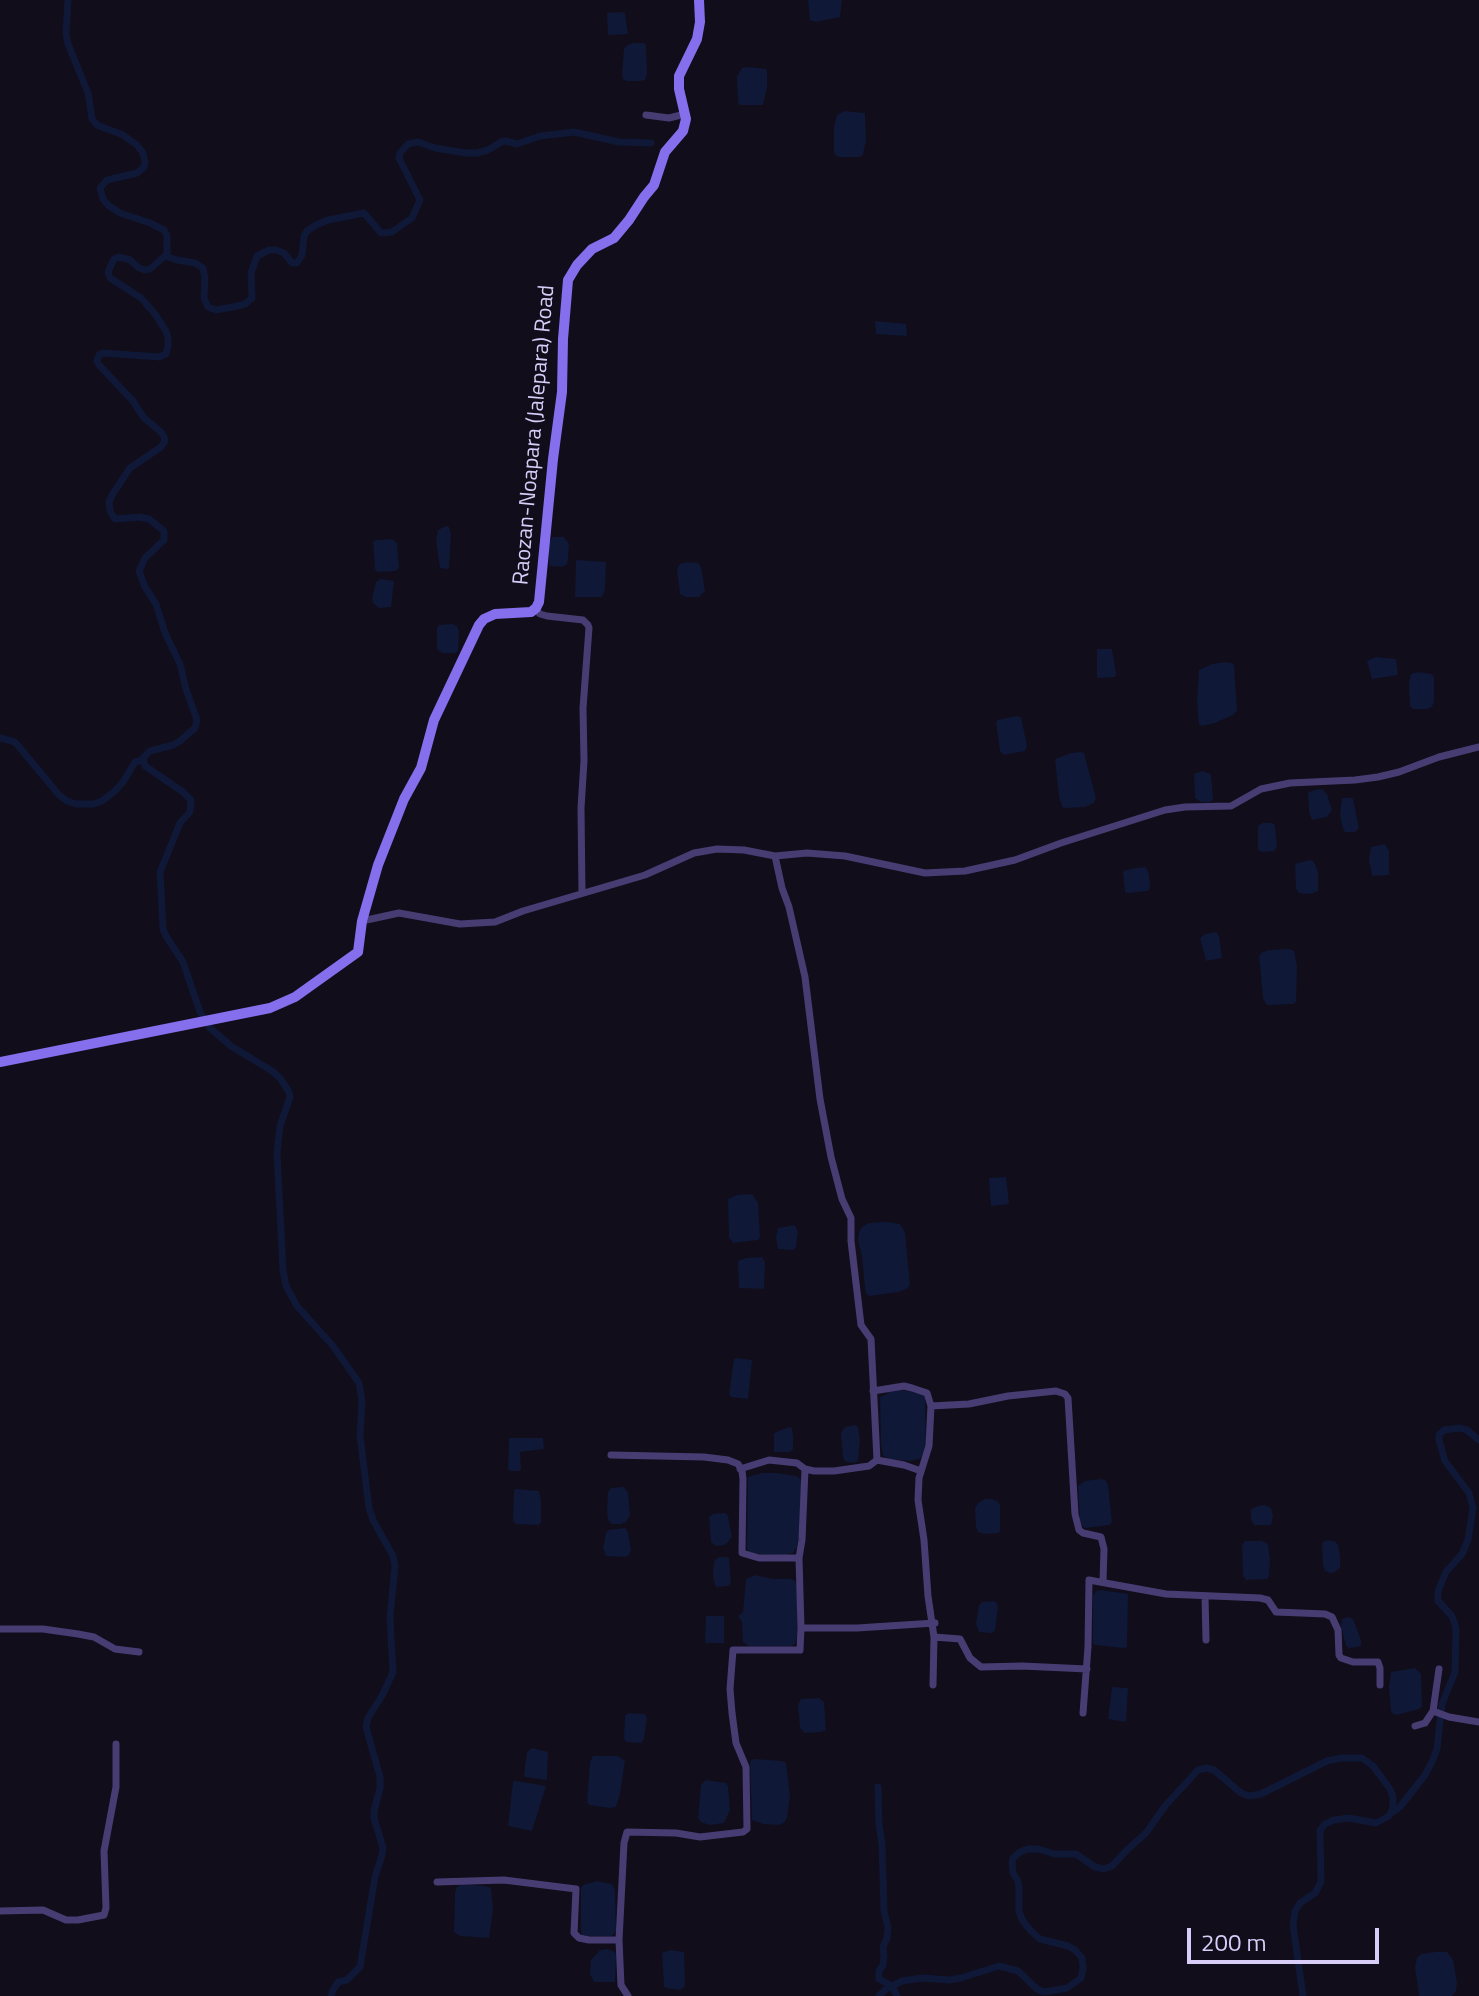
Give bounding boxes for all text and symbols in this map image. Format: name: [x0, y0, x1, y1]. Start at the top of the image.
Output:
street label: Raozan-Noapara (Jalepara) Road: [509, 284, 561, 586]
scale bar: [1191, 1912, 1383, 1962]
text: 200 m: [1201, 1924, 1267, 1960]

